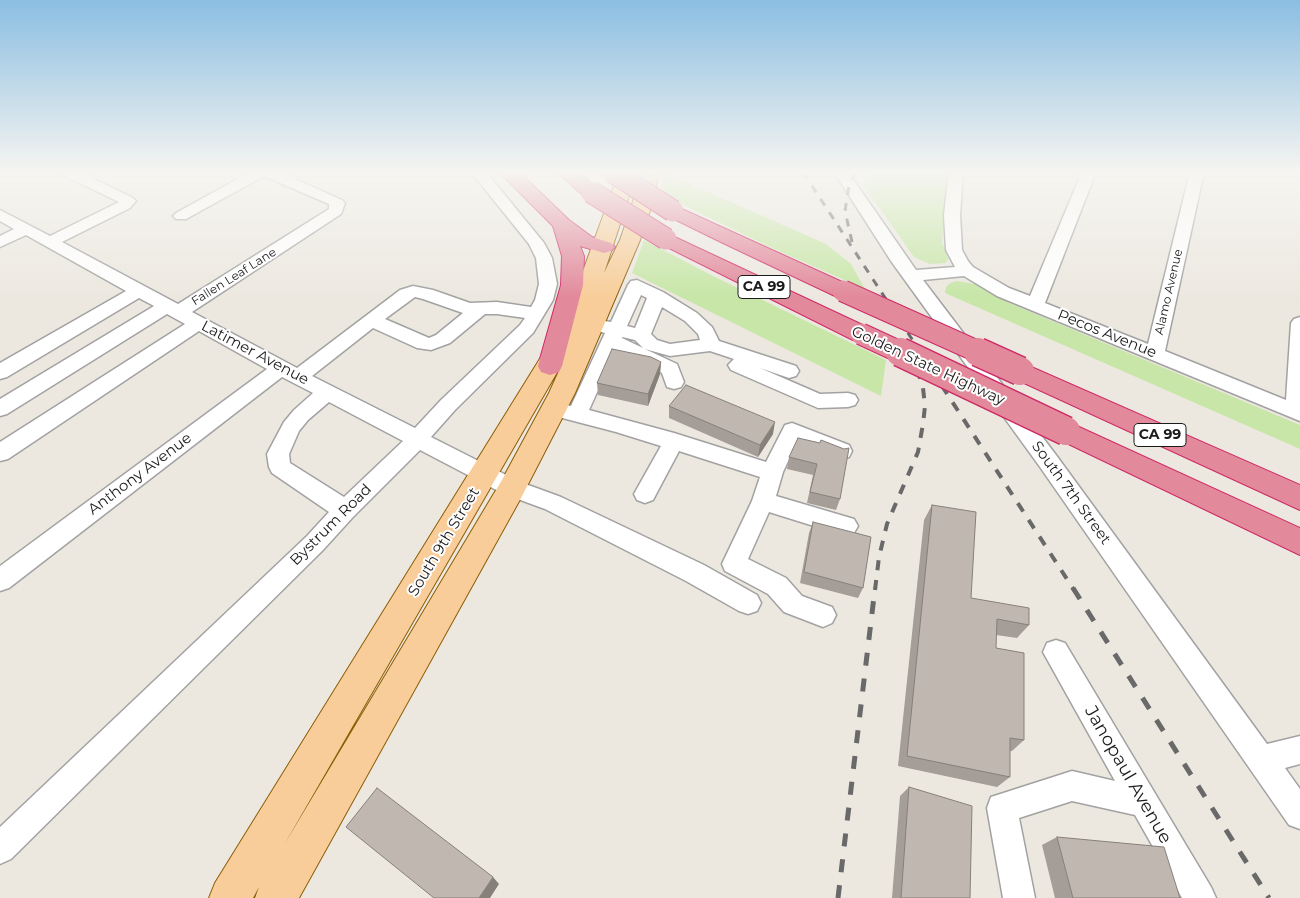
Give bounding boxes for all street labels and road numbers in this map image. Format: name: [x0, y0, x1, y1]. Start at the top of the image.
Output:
street label: Fallen Leaf Lane: [189, 245, 279, 309]
street label: Alamo Avenue: [1152, 248, 1186, 336]
road number: CA 99: [738, 276, 790, 298]
street label: Pecos Avenue: [1055, 306, 1159, 362]
street label: Latimer Avenue: [198, 317, 312, 389]
street label: Golden State Highway: [848, 323, 1008, 409]
road number: CA 99: [1134, 424, 1186, 446]
street label: Anthony Avenue: [85, 429, 195, 519]
street label: South 7th Street: [1028, 438, 1114, 548]
street label: Bystrum Road: [286, 480, 376, 570]
street label: South 9th Street: [404, 484, 484, 600]
street label: Janopaul Avenue: [1080, 702, 1176, 848]

